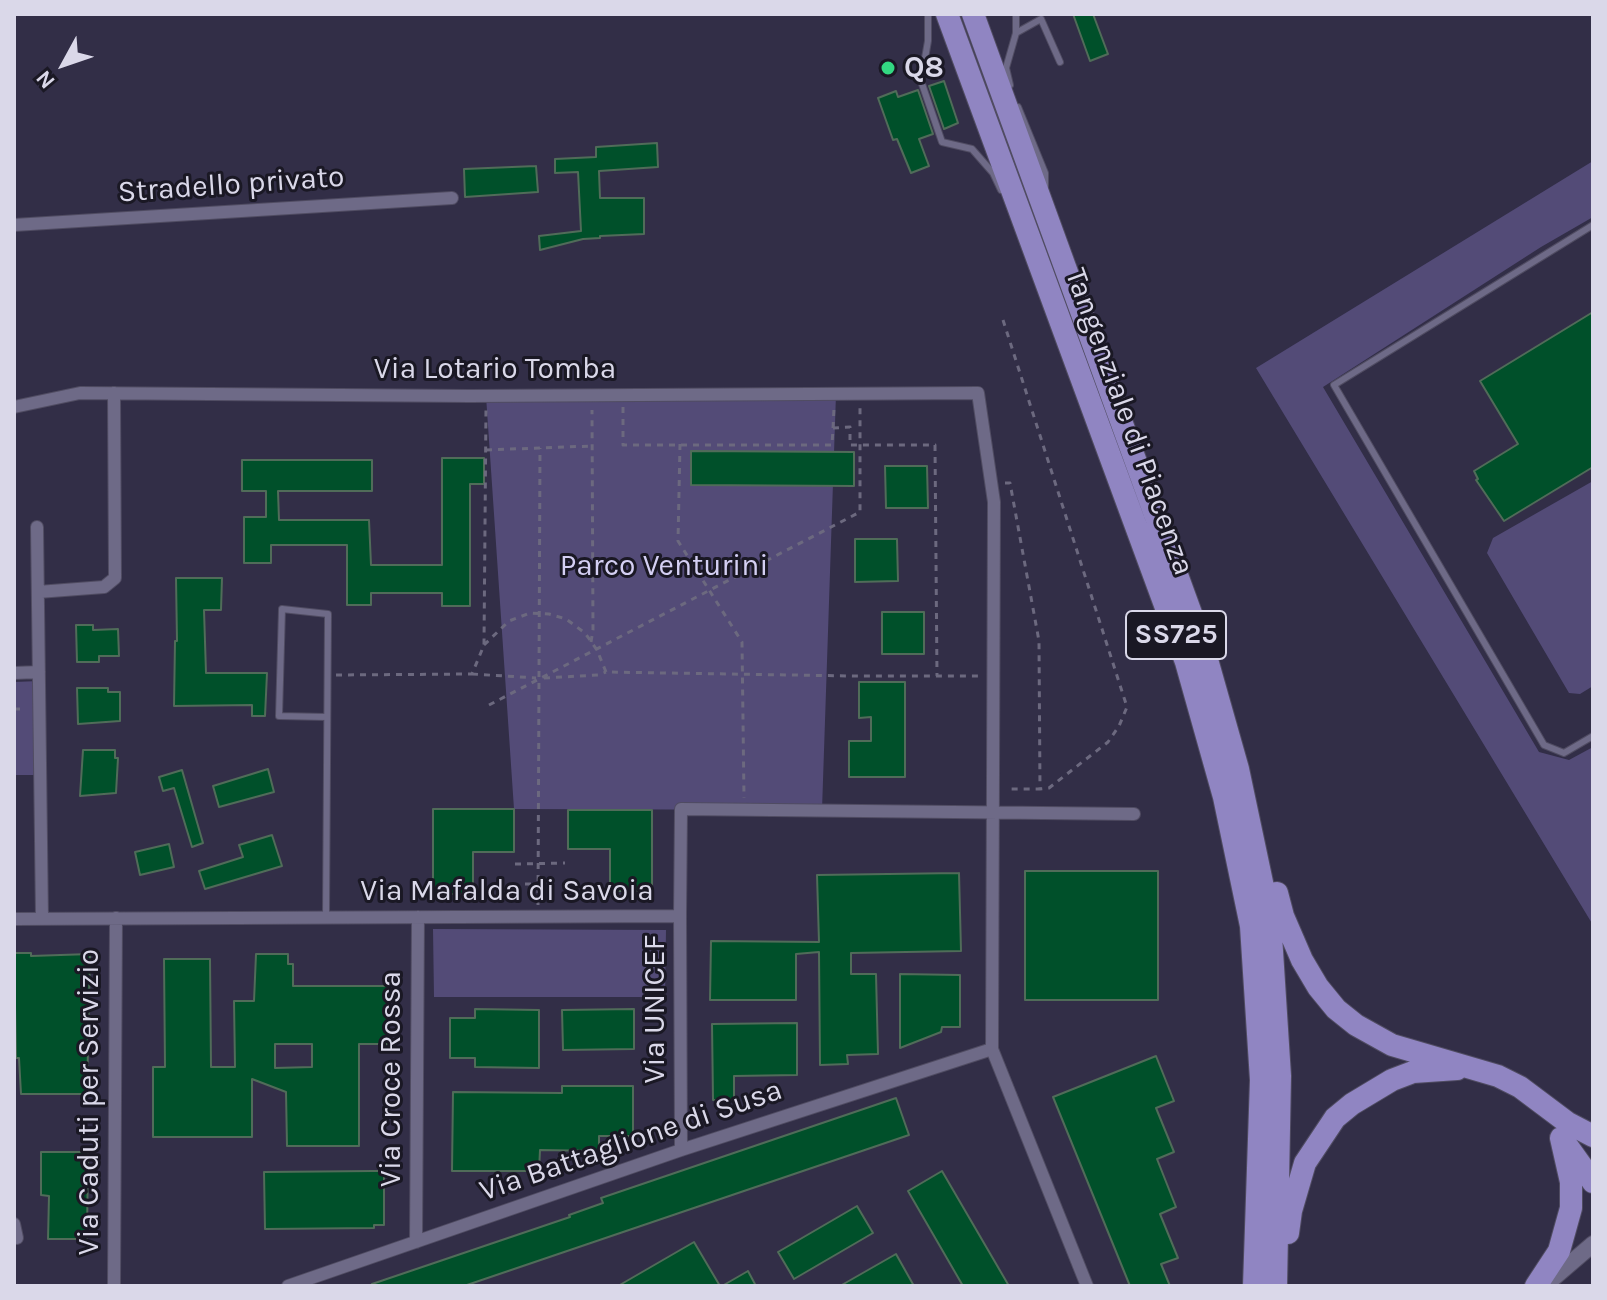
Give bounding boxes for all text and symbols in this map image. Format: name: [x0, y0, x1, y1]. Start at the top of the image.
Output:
north arrow: [24, 24, 104, 104]
place label: Q8: [904, 50, 944, 86]
marker: Q8: [879, 59, 897, 77]
text: N: [31, 65, 61, 94]
street label: Stradello privato: [117, 159, 345, 211]
street label: Tangenziale di Piacenza: [1057, 264, 1201, 580]
street label: Via Lotario Tomba: [374, 351, 616, 387]
park label: Parco Venturini: [560, 548, 768, 584]
road number: SS725: [1126, 611, 1226, 659]
street label: Via Mafalda di Savoia: [360, 873, 654, 909]
street label: Via UNICEF: [637, 935, 673, 1083]
street label: Via Caduti per Servizio: [71, 949, 107, 1255]
street label: Via Croce Rossa: [373, 971, 409, 1187]
street label: Via Battaglione di Susa: [475, 1072, 787, 1210]

